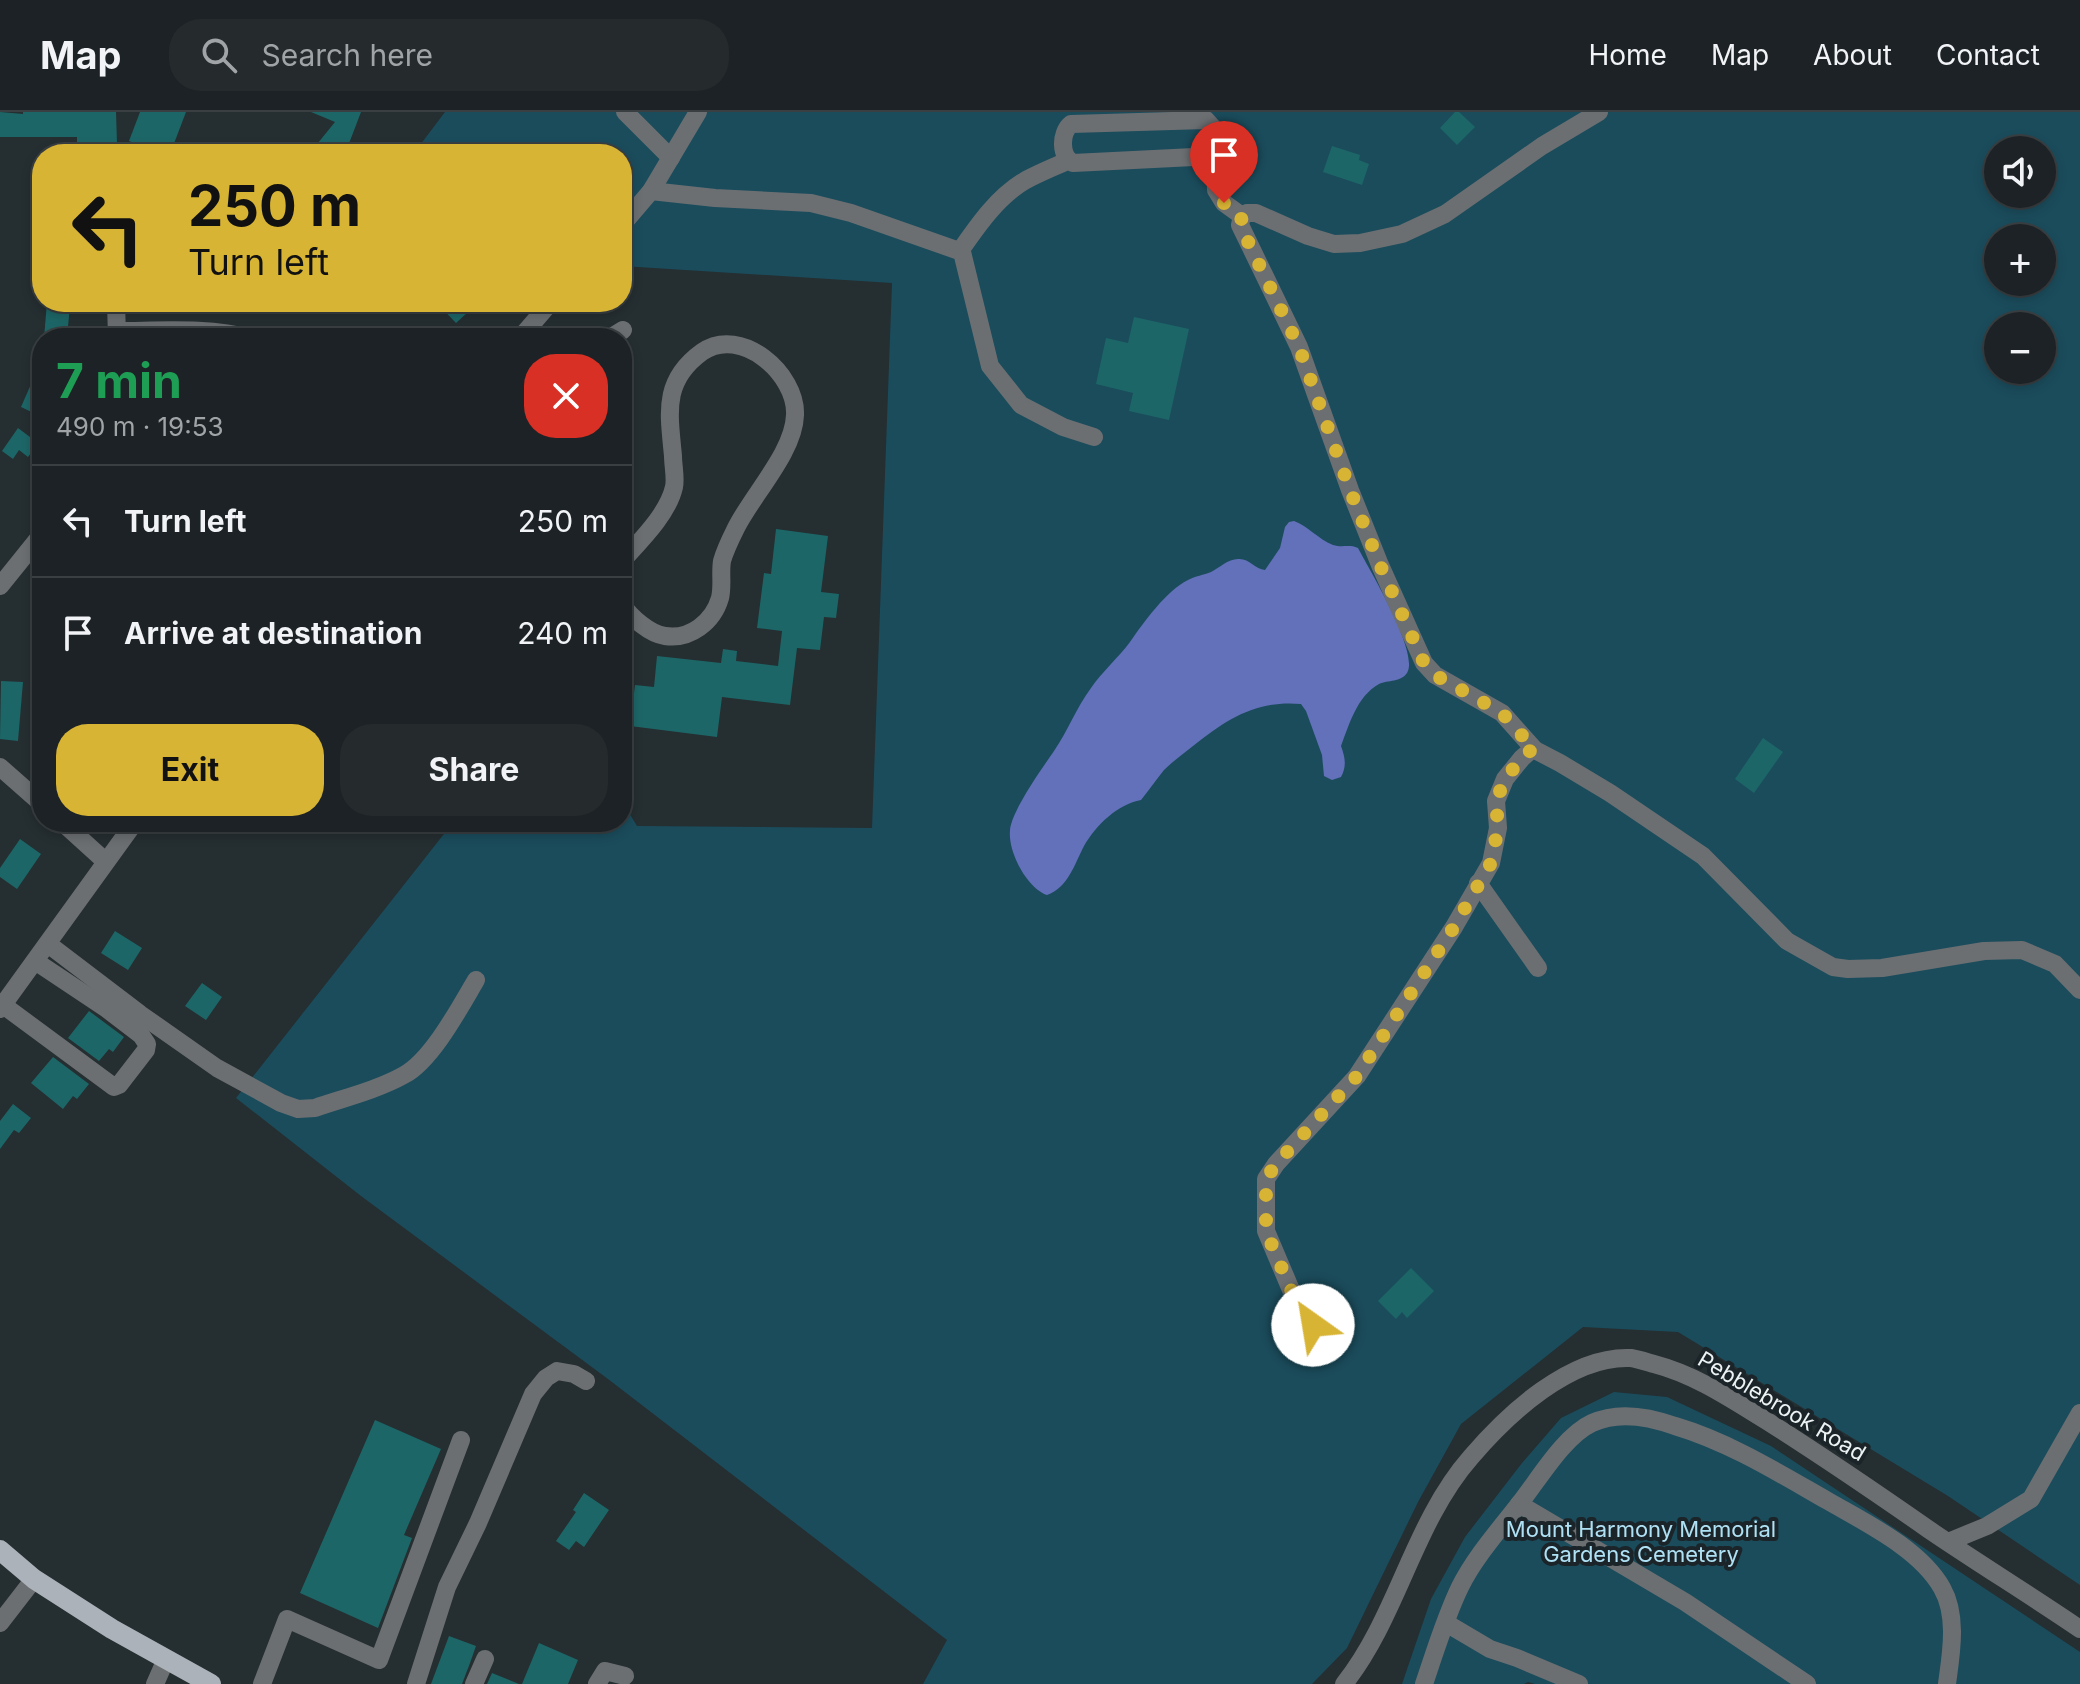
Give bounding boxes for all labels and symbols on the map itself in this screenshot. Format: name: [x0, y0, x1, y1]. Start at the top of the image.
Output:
pin: [1190, 121, 1258, 203]
position arrow: [1271, 1283, 1355, 1367]
street label: Pebblebrook Road: [1693, 1346, 1871, 1466]
park label: Mount Harmony Memorial Gardens Cemetery: [1506, 1516, 1776, 1567]

